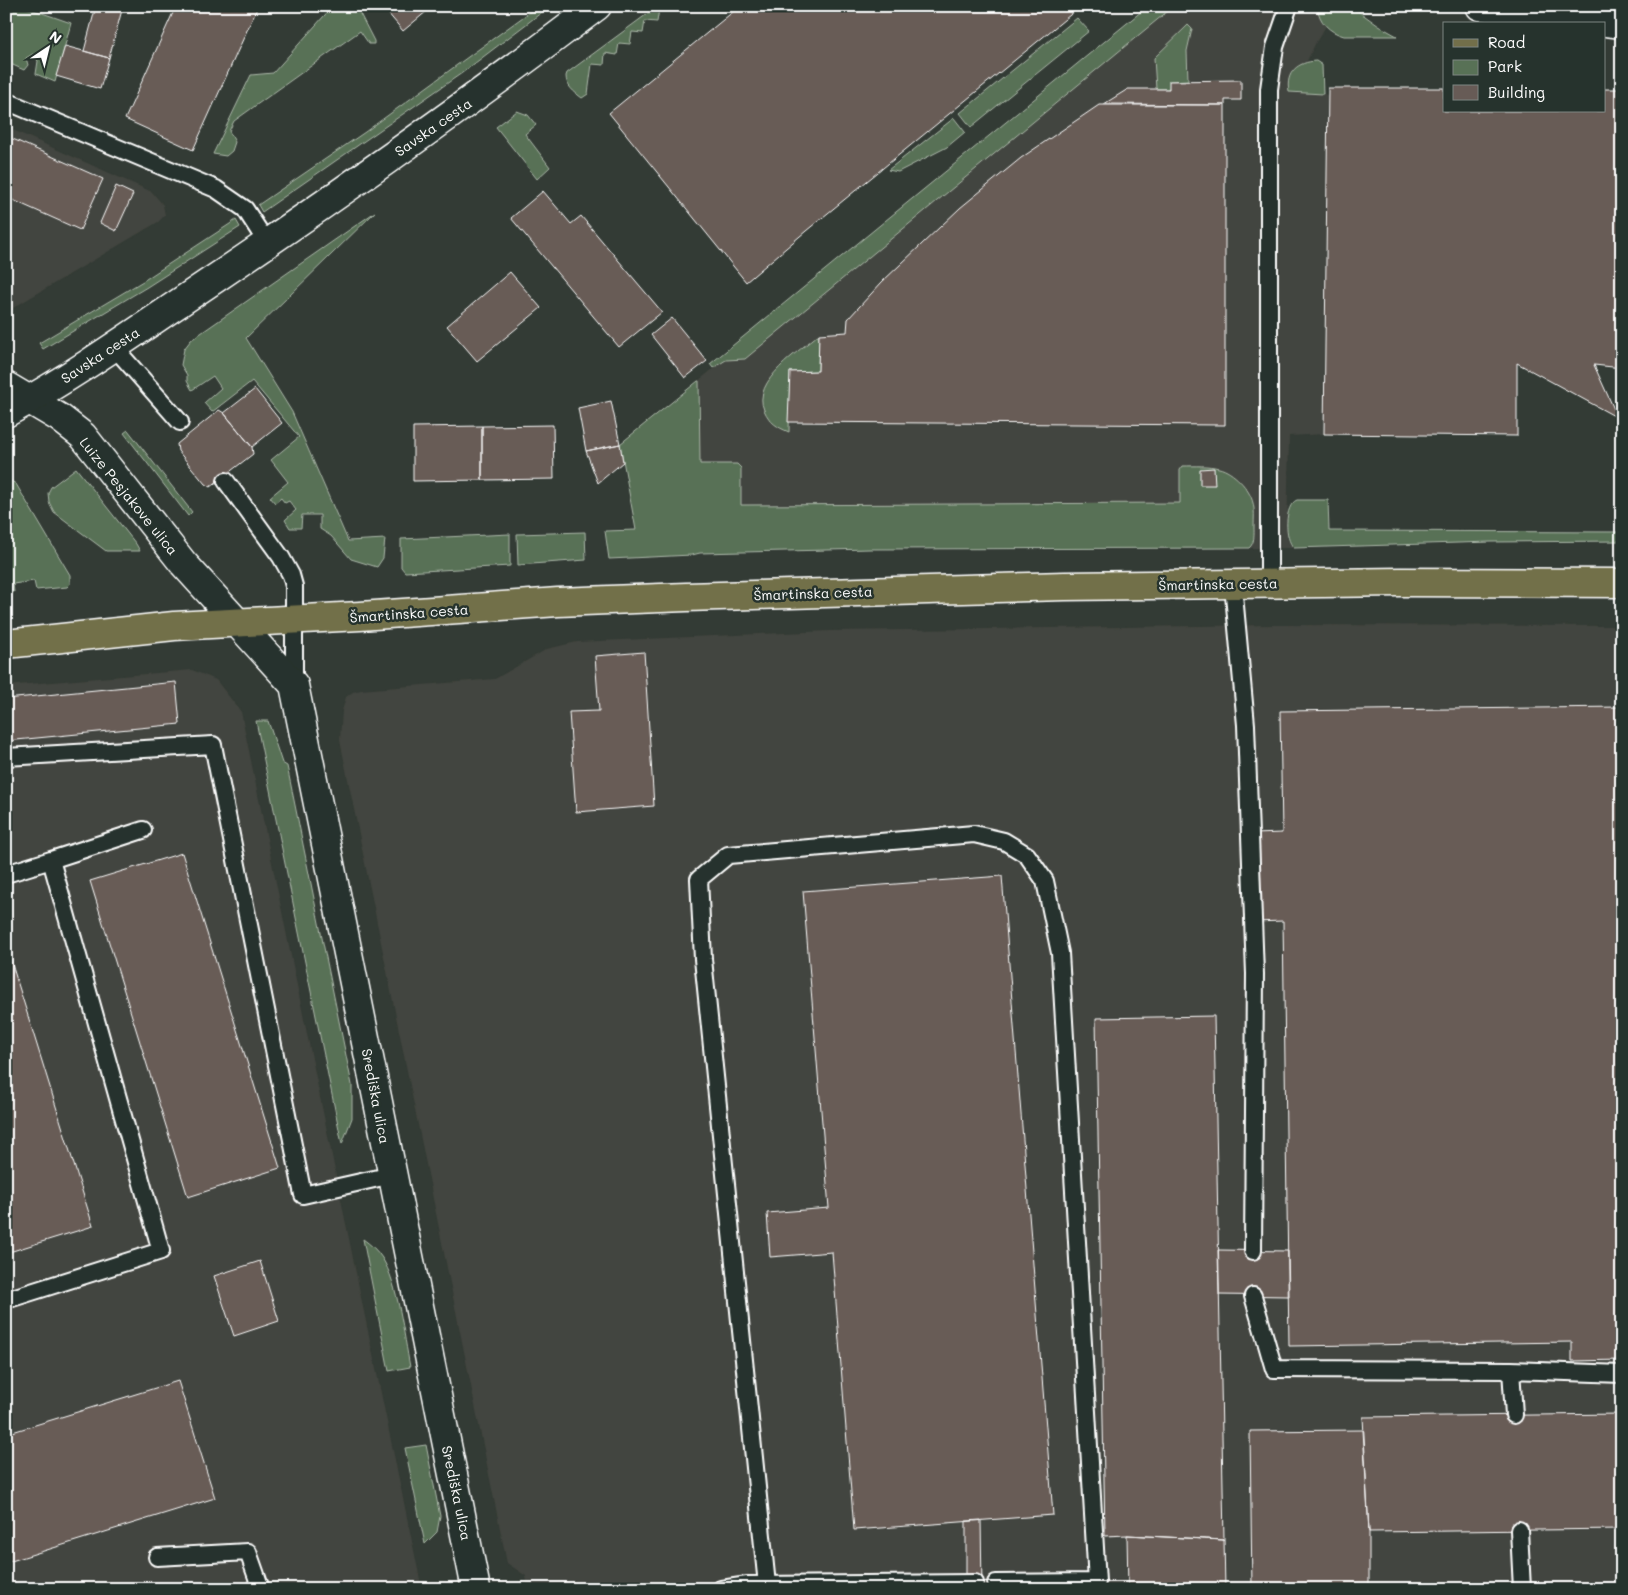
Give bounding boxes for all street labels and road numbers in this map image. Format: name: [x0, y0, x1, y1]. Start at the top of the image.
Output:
street label: Savska cesta: [391, 93, 475, 161]
street label: Savska cesta: [57, 323, 143, 387]
street label: Luize Pesjakove ulica: [76, 433, 182, 559]
street label: Šmartinska cesta: [1158, 573, 1278, 595]
street label: Šmartinska cesta: [753, 581, 873, 605]
street label: Šmartinska cesta: [349, 599, 469, 627]
street label: Središka ulica: [357, 1047, 395, 1145]
street label: Središka ulica: [438, 1444, 476, 1542]

